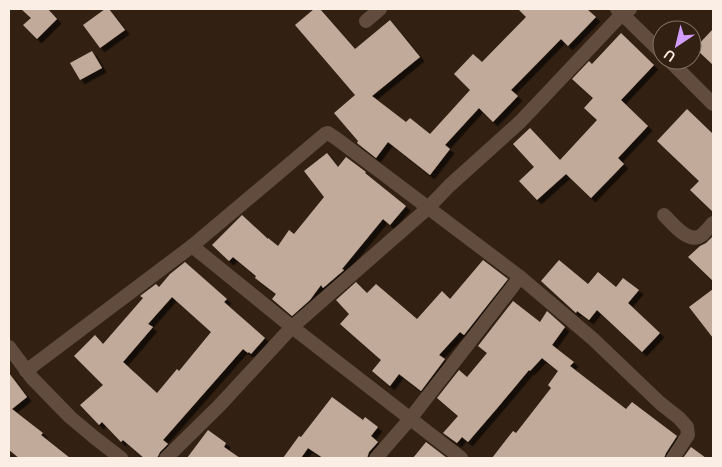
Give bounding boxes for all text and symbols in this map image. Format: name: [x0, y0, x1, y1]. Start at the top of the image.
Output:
north arrow: [652, 20, 702, 70]
text: U: [660, 44, 680, 66]

